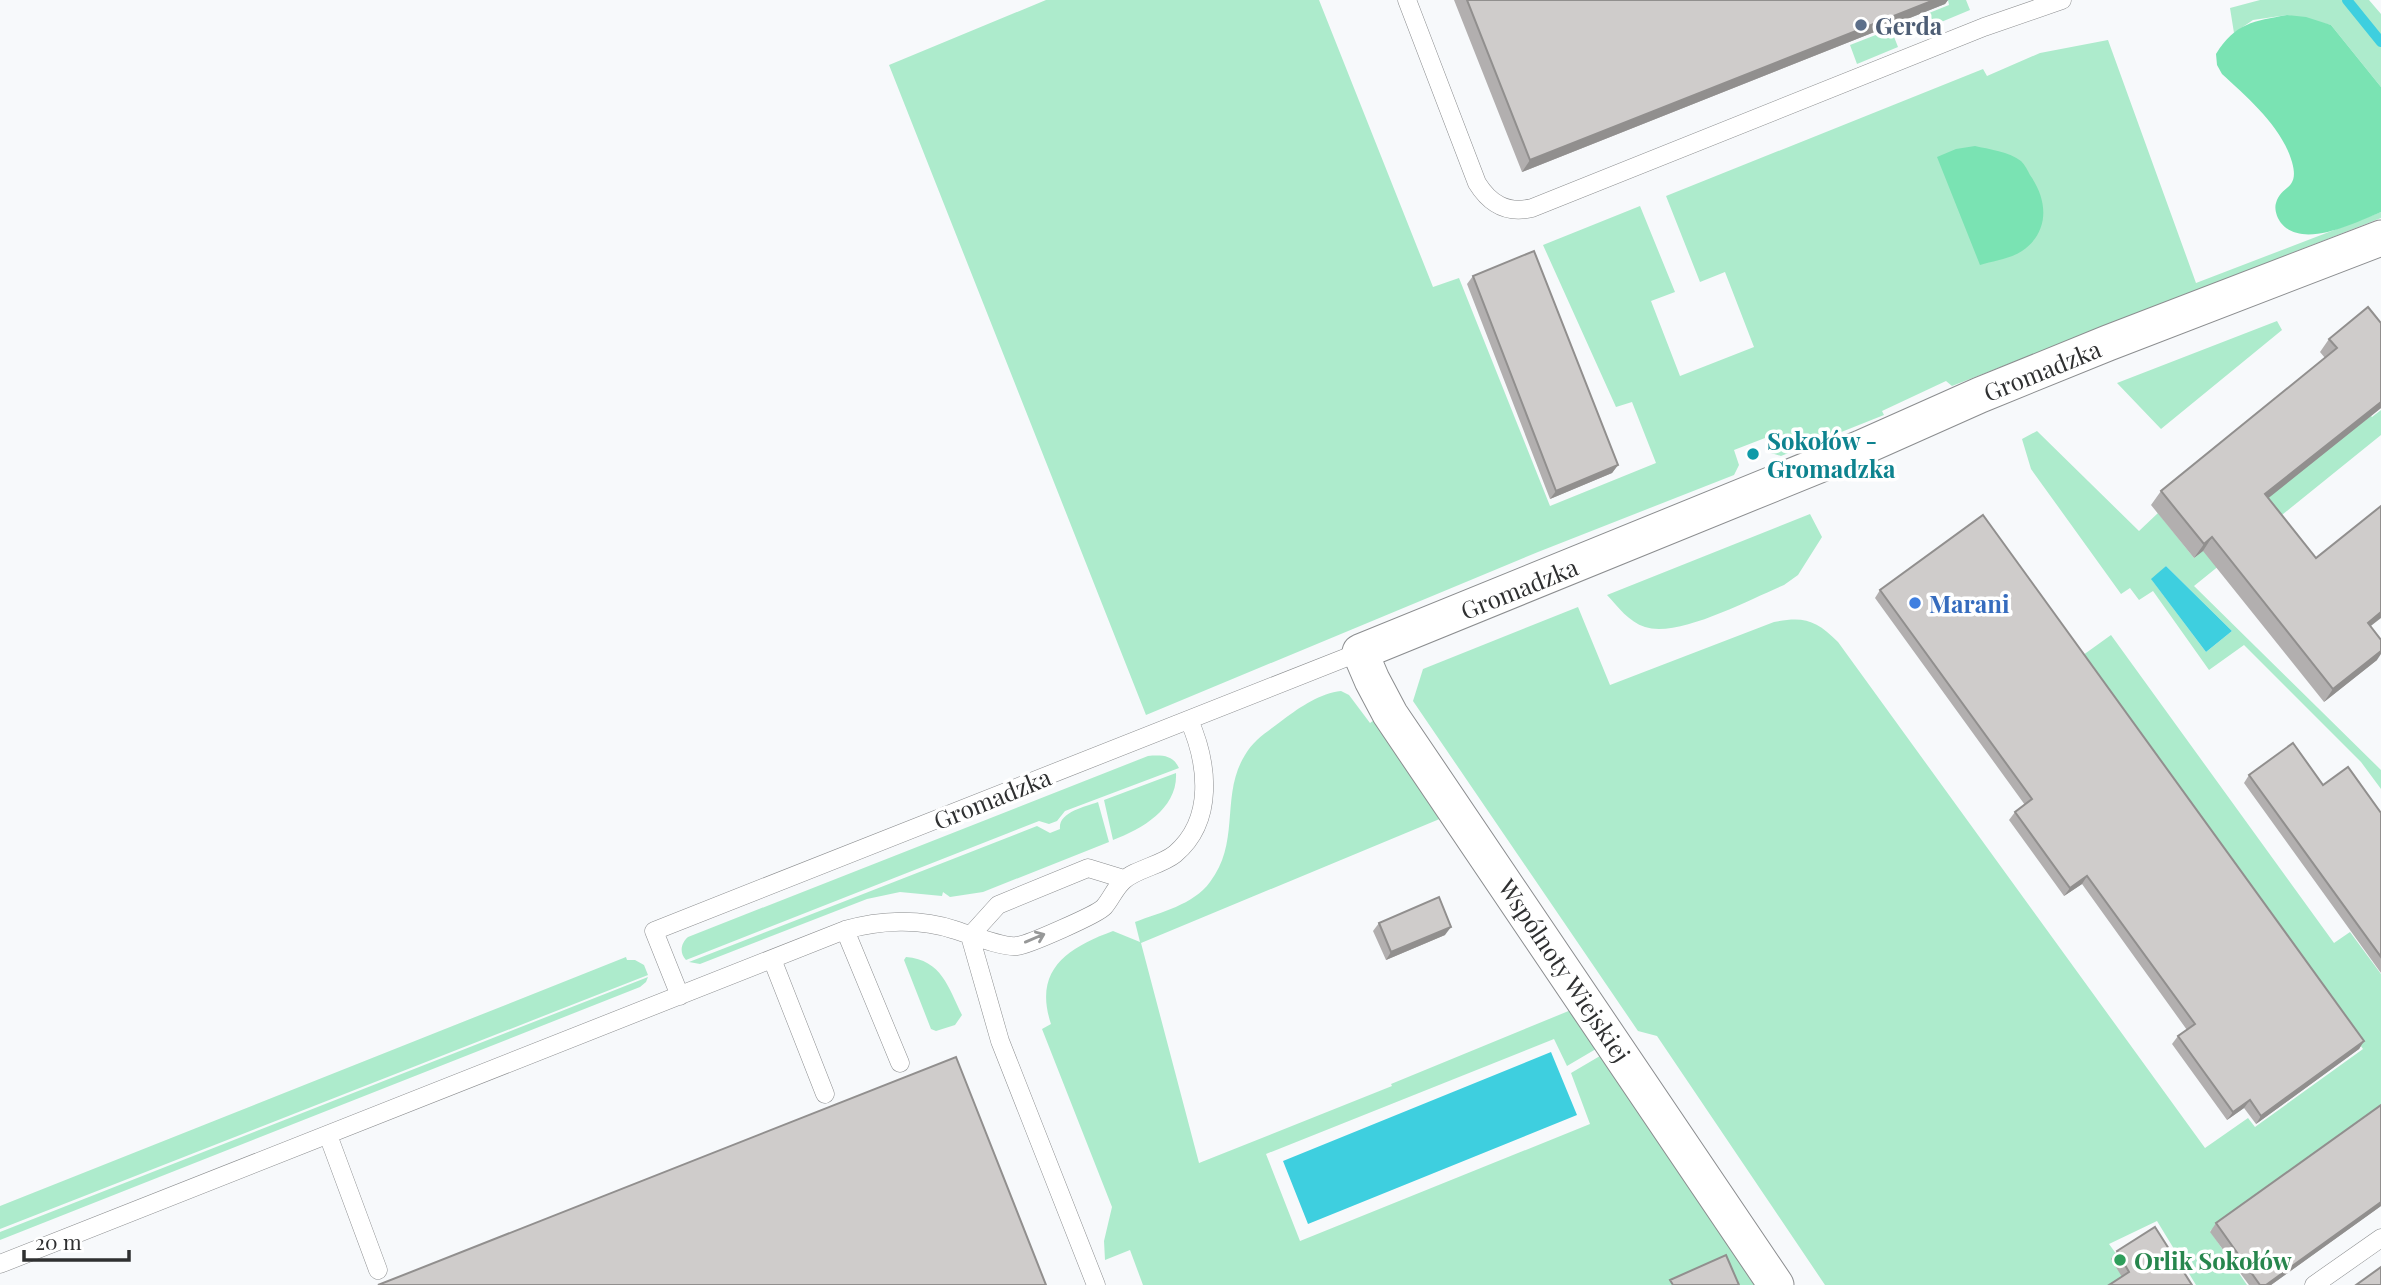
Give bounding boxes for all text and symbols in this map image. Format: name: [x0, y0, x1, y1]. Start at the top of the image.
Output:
place label: Gerda: [1875, 9, 1943, 41]
marker: Gerda: [1853, 17, 1869, 33]
street label: Gromadzka: [1979, 332, 2105, 408]
place label: Sokołów - Gromadzka: [1767, 424, 1896, 484]
marker: Sokołów - Gromadzka: [1745, 446, 1761, 462]
street label: Gromadzka: [1456, 550, 1582, 626]
place label: Marani: [1929, 587, 2010, 619]
marker: Marani: [1907, 595, 1923, 611]
street label: Gromadzka: [929, 760, 1055, 836]
street label: Wspólnoty Wiejskiej: [1491, 872, 1638, 1068]
one-way arrow: [1024, 931, 1046, 944]
scale bar: [24, 1218, 130, 1262]
text: 20 m: [35, 1227, 82, 1255]
place label: Orlik Sokołów: [2134, 1244, 2292, 1276]
marker: Orlik Sokołów: [2112, 1252, 2128, 1268]

